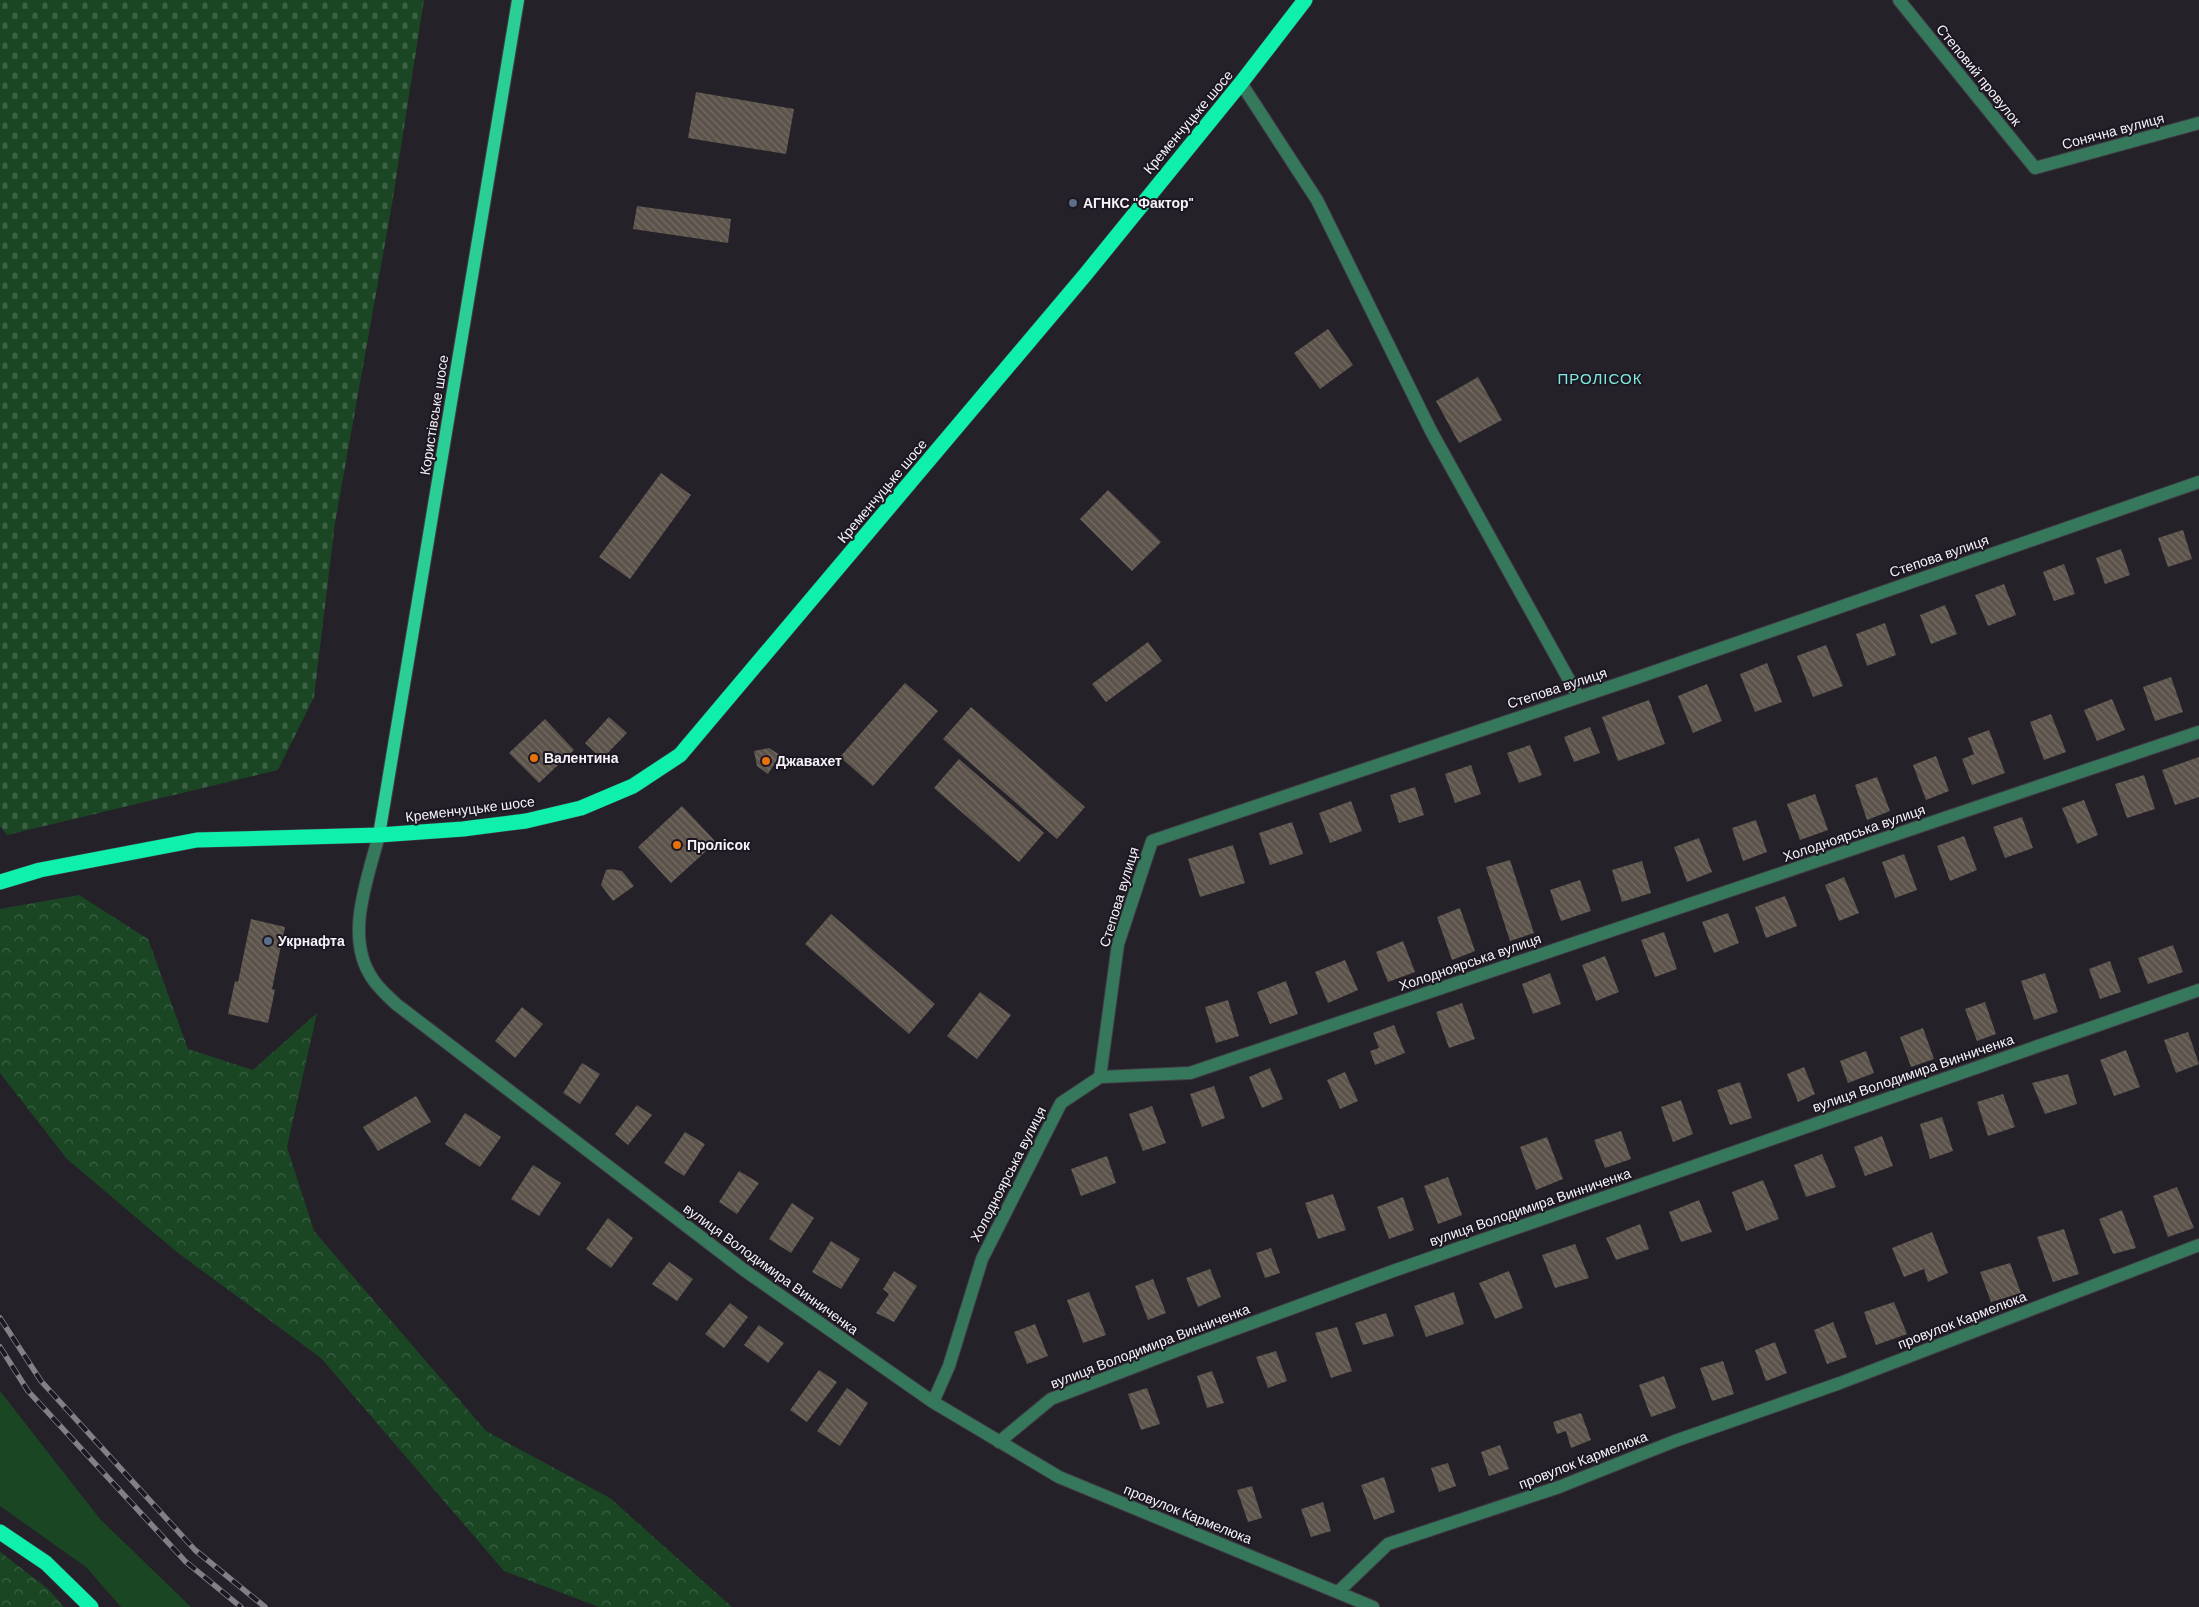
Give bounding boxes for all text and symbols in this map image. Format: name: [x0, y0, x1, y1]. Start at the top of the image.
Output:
street label: Степовий провулок: [1933, 21, 2026, 130]
street label: Кременчуцьке шосе: [1139, 66, 1237, 178]
street label: Сонячна вулиця: [2060, 109, 2166, 153]
place label: АГНКС "Фактор": [1083, 194, 1194, 212]
marker: АГНКС "Фактор": [1067, 197, 1079, 209]
street label: Користівське шосе: [416, 354, 452, 476]
district label: ПРОЛІСОК: [1558, 369, 1642, 389]
street label: Кременчуцьке шосе: [833, 435, 931, 547]
street label: Степова вулиця: [1887, 531, 1991, 581]
street label: Степова вулиця: [1505, 663, 1609, 713]
place label: Валентина: [544, 749, 619, 767]
marker: Валентина: [528, 752, 540, 764]
place label: Джавахет: [776, 752, 842, 770]
marker: Джавахет: [760, 755, 772, 767]
street label: Кременчуцьке шосе: [404, 792, 536, 826]
street label: Холодноярська вулиця: [1781, 800, 1927, 866]
place label: Пролісок: [687, 836, 751, 854]
marker: Пролісок: [671, 839, 683, 851]
street label: Степова вулиця: [1095, 845, 1143, 949]
street label: Холодноярська вулиця: [1397, 929, 1543, 995]
place label: Укрнафта: [278, 932, 345, 950]
marker: Укрнафта: [262, 935, 274, 947]
street label: вулиця Володимира Винниченка: [1810, 1030, 2016, 1116]
street label: Холодноярська вулиця: [966, 1103, 1050, 1245]
street label: вулиця Володимира Винниченка: [1427, 1164, 1633, 1250]
street label: вулиця Володимира Винниченка: [680, 1199, 862, 1339]
street label: провулок Кармелюка: [1895, 1287, 2029, 1353]
street label: вулиця Володимира Винниченка: [1048, 1300, 1252, 1392]
street label: провулок Кармелюка: [1516, 1427, 1650, 1493]
street label: провулок Кармелюка: [1121, 1480, 1255, 1548]

